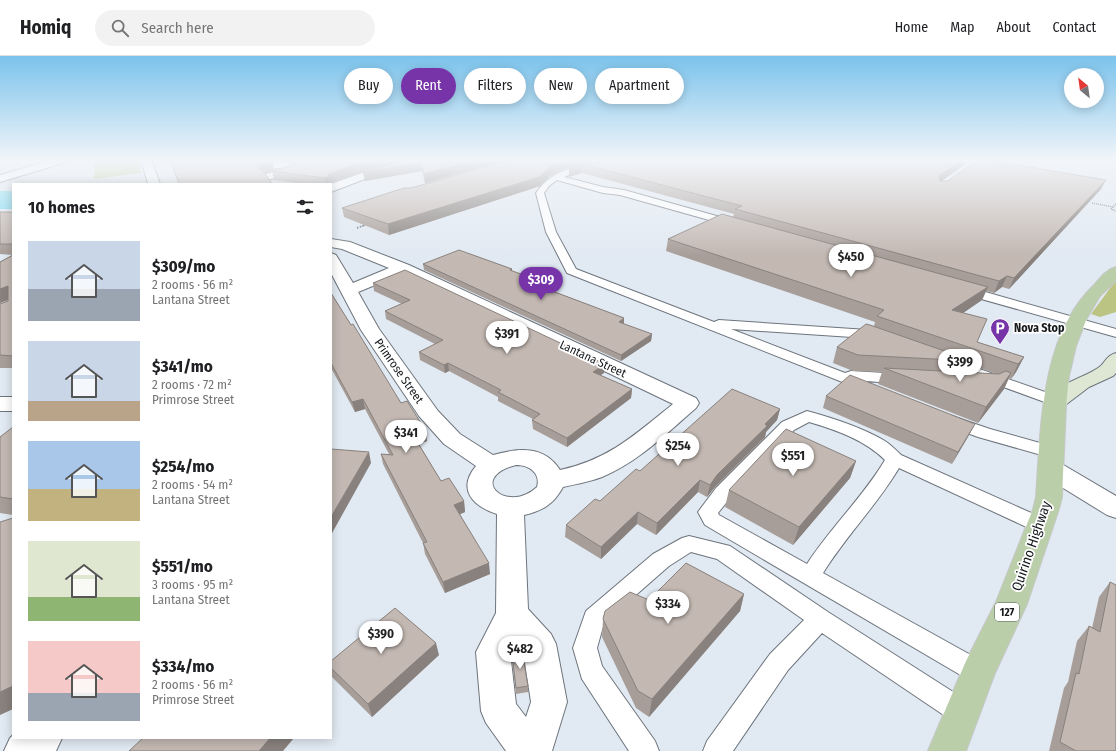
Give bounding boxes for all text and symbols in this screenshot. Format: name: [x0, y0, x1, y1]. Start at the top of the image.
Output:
search box: [95, 10, 375, 46]
text: Homiq: [20, 16, 71, 39]
icon: search: [109, 17, 131, 39]
text: Search here: [141, 19, 214, 37]
text: Home: [895, 19, 928, 36]
text: Map: [950, 19, 974, 36]
text: About: [996, 19, 1031, 36]
text: Contact: [1053, 19, 1096, 36]
chip: Buy: [344, 68, 393, 104]
chip: Rent: [401, 68, 456, 104]
chip: Filters: [464, 68, 526, 104]
chip: New: [534, 68, 587, 104]
chip: Apartment: [595, 68, 684, 104]
north arrow: [1064, 68, 1104, 108]
map controls: [1064, 68, 1104, 108]
icon: filters: [294, 196, 316, 218]
text: 10 homes: [28, 197, 95, 218]
pin: $450: [827, 244, 875, 278]
text: $450: [838, 249, 864, 264]
text: $309/mo: [152, 256, 215, 277]
icon: home: [60, 257, 108, 305]
pin: $309: [517, 267, 565, 301]
text: $309: [528, 272, 554, 287]
text: 2 rooms · 56 m²: [152, 277, 233, 292]
text: Lantana Street: [152, 292, 230, 307]
parking icon: Nova Stop: [989, 317, 1011, 345]
pin: $391: [483, 321, 531, 355]
place label: Nova Stop: [1014, 321, 1065, 335]
text: $391: [495, 326, 519, 341]
street label: Primrose Street: [371, 336, 427, 406]
street label: Lantana Street: [558, 338, 629, 381]
pin: $399: [936, 349, 984, 383]
text: $399: [947, 354, 973, 369]
text: $341/mo: [152, 356, 213, 377]
icon: home: [60, 357, 108, 405]
text: 2 rooms · 72 m²: [152, 377, 232, 392]
text: Primrose Street: [152, 392, 234, 407]
pin: $341: [382, 420, 430, 454]
text: $341: [394, 425, 418, 440]
pin: $254: [654, 433, 702, 467]
text: $254: [665, 438, 691, 453]
pin: $551: [769, 443, 817, 477]
text: $551: [781, 448, 805, 463]
text: $254/mo: [152, 456, 214, 477]
icon: home: [60, 457, 108, 505]
text: 2 rooms · 54 m²: [152, 477, 233, 492]
text: Lantana Street: [152, 492, 230, 507]
street label: Quirino Highway: [1008, 498, 1055, 593]
text: $551/mo: [152, 556, 213, 577]
icon: home: [60, 557, 108, 605]
text: 3 rooms · 95 m²: [152, 577, 233, 592]
pin: $334: [644, 591, 692, 625]
text: Lantana Street: [152, 592, 230, 607]
text: $334: [655, 596, 681, 611]
road number: 127: [995, 603, 1019, 621]
pin: $390: [357, 621, 405, 655]
text: $390: [368, 626, 394, 641]
pin: $482: [496, 636, 544, 670]
text: $482: [507, 641, 533, 656]
text: $334/mo: [152, 656, 214, 677]
icon: home: [60, 657, 108, 705]
text: 2 rooms · 56 m²: [152, 677, 233, 692]
text: Primrose Street: [152, 692, 234, 707]

